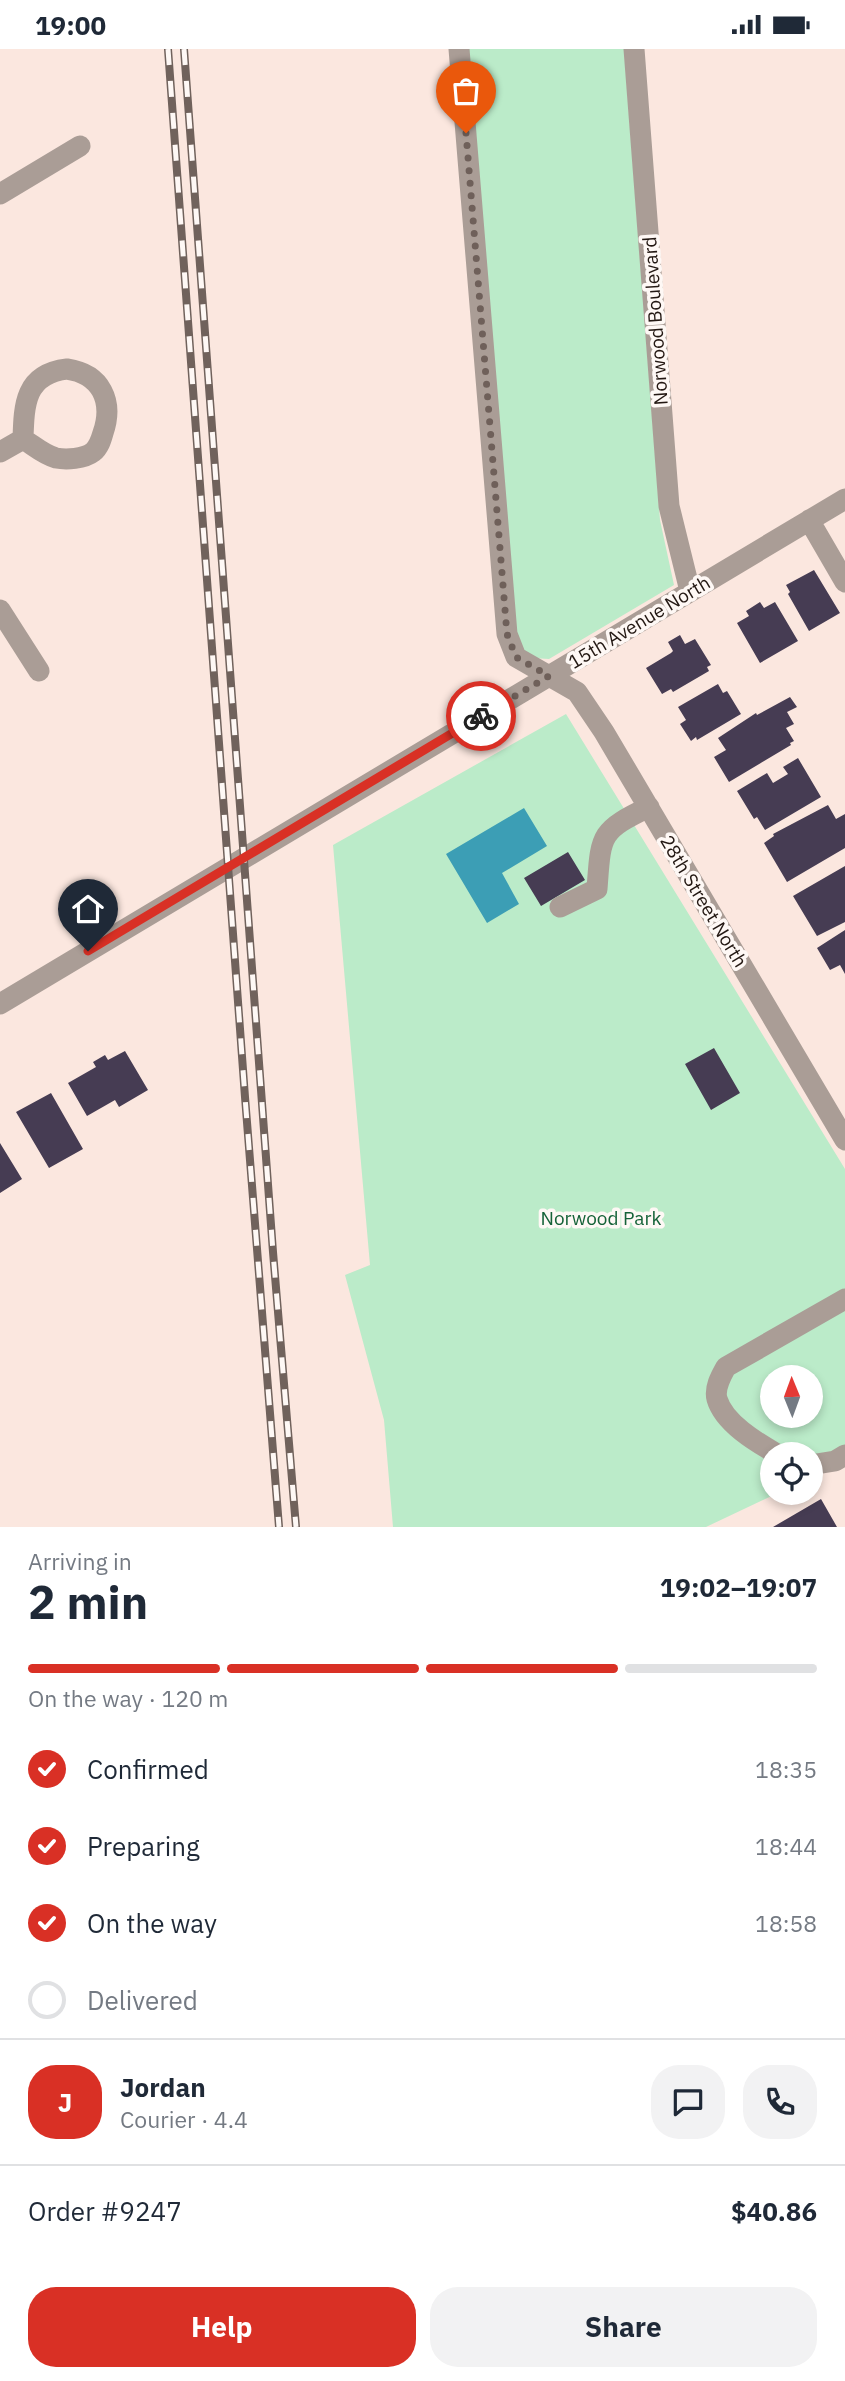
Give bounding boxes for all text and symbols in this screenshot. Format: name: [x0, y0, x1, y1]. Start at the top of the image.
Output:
text: 19:00: [35, 8, 106, 42]
pin: [436, 61, 496, 133]
icon: bag: [447, 72, 485, 110]
street label: Norwood Boulevard: [637, 236, 673, 406]
street label: 15th Avenue North: [564, 570, 714, 674]
courier: [446, 681, 516, 751]
icon: bike: [462, 697, 500, 735]
street label: 28th Street North: [655, 831, 753, 971]
pin: [58, 879, 118, 951]
icon: home: [69, 890, 107, 928]
park label: Norwood Park: [541, 1206, 661, 1230]
north arrow: [760, 1365, 822, 1428]
map controls: [760, 1365, 823, 1505]
button: locate: [760, 1442, 823, 1505]
text: Arriving in: [28, 1546, 132, 1576]
text: 19:02–19:07: [660, 1570, 817, 1604]
text: 2 min: [28, 1572, 148, 1632]
text: On the way · 120 m: [28, 1683, 228, 1713]
icon: check: [28, 1750, 66, 1788]
text: Confirmed: [87, 1752, 209, 1786]
text: 18:35: [755, 1754, 817, 1784]
icon: check: [28, 1827, 66, 1865]
text: Preparing: [87, 1829, 200, 1863]
text: 18:44: [755, 1831, 817, 1861]
icon: check: [28, 1904, 66, 1942]
text: On the way: [87, 1906, 217, 1940]
text: 18:58: [755, 1908, 817, 1938]
text: Delivered: [87, 1983, 198, 2017]
button: chat: [651, 2065, 725, 2139]
button: phone: [743, 2065, 817, 2139]
text: Jordan: [120, 2070, 206, 2104]
text: J: [58, 2085, 72, 2119]
text: Courier · 4.4: [120, 2104, 248, 2134]
text: Order #9247: [28, 2194, 182, 2228]
text: $40.86: [731, 2194, 817, 2228]
button: Help: [28, 2287, 416, 2367]
button: Share: [430, 2287, 817, 2367]

